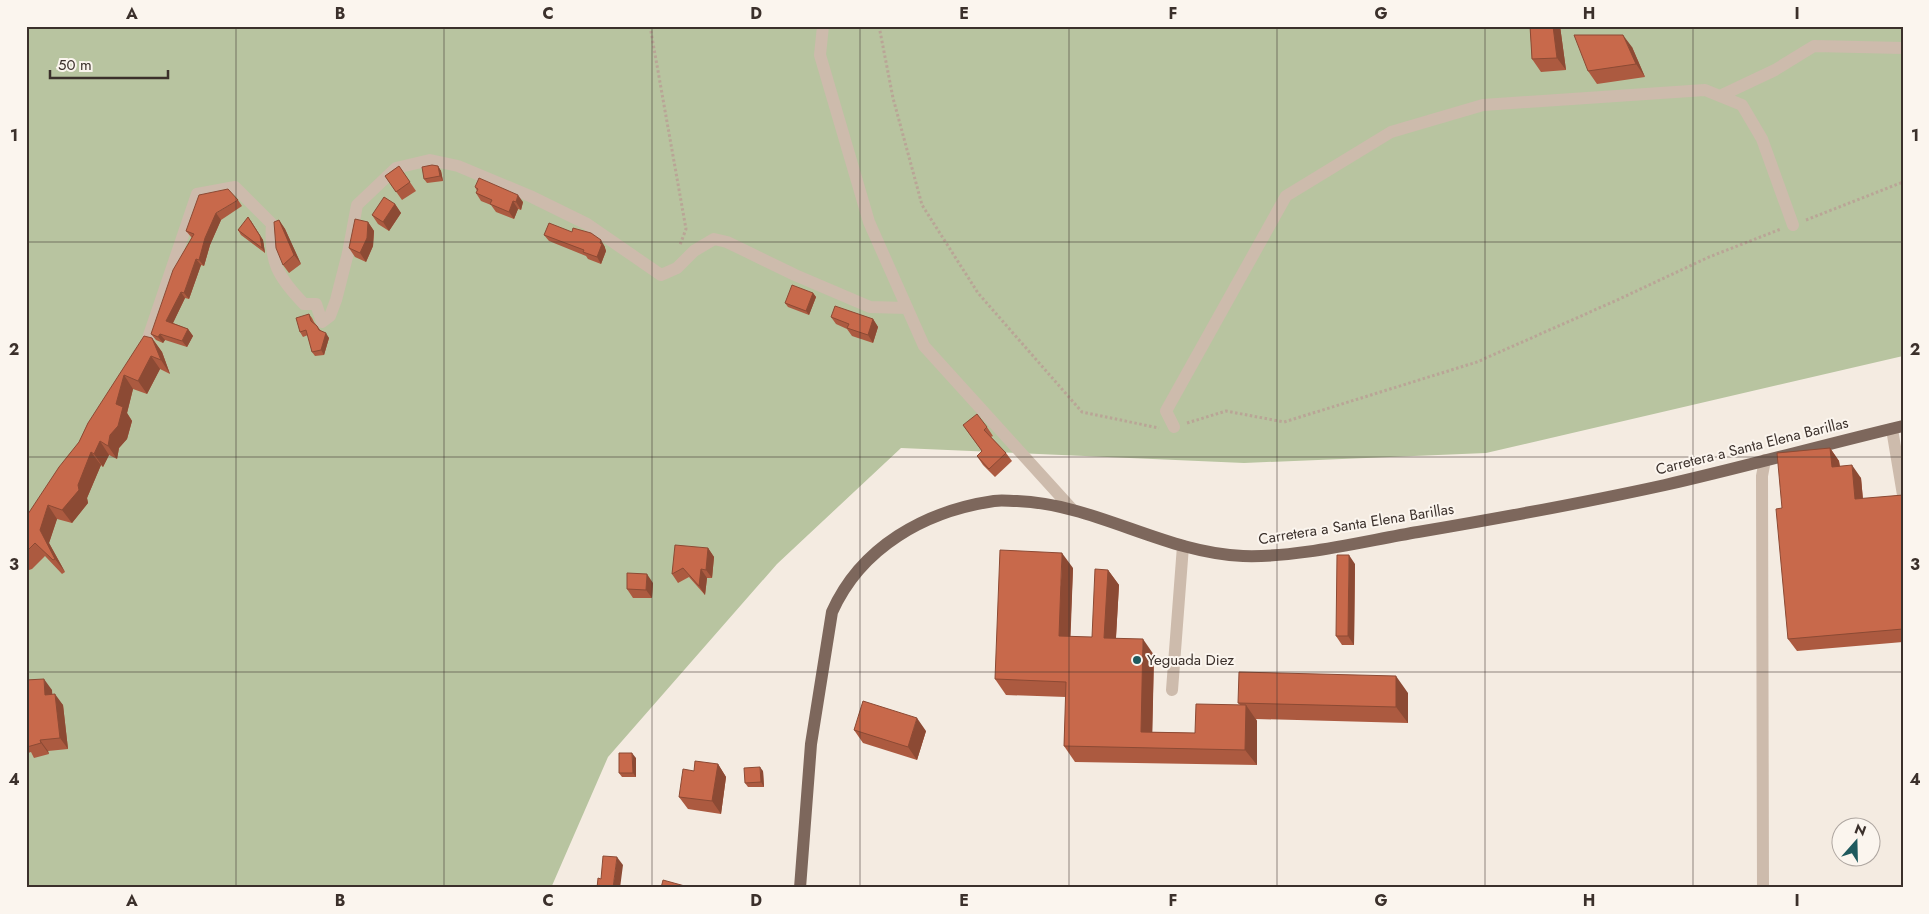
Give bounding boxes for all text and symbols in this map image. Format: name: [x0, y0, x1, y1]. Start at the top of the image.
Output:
text: A: [125, 2, 138, 25]
text: B: [335, 2, 345, 25]
text: C: [542, 2, 554, 25]
text: D: [750, 2, 762, 25]
text: E: [959, 2, 969, 25]
text: F: [1169, 2, 1177, 25]
text: G: [1374, 2, 1388, 25]
text: H: [1583, 2, 1595, 25]
text: I: [1794, 2, 1800, 25]
scale bar: [50, 48, 168, 80]
text: 50 m: [58, 54, 92, 76]
text: 1: [10, 124, 18, 147]
text: 1: [1911, 124, 1919, 147]
text: 2: [9, 338, 19, 361]
text: 2: [1910, 338, 1920, 361]
street label: Carretera a Santa Elena Barillas: [1653, 411, 1851, 481]
street label: Carretera a Santa Elena Barillas: [1257, 498, 1455, 550]
text: 3: [9, 553, 19, 576]
text: 3: [1910, 553, 1920, 576]
place label: Yeguada Diez: [1147, 649, 1234, 671]
marker: Yeguada Diez: [1131, 654, 1143, 666]
text: 4: [8, 768, 20, 791]
text: 4: [1909, 768, 1921, 791]
north arrow: [1832, 816, 1882, 866]
text: N: [1852, 818, 1869, 841]
text: A: [125, 889, 138, 912]
text: B: [335, 889, 345, 912]
text: C: [542, 889, 554, 912]
text: D: [750, 889, 762, 912]
text: E: [959, 889, 969, 912]
text: F: [1169, 889, 1177, 912]
text: G: [1374, 889, 1388, 912]
text: H: [1583, 889, 1595, 912]
text: I: [1794, 889, 1800, 912]

